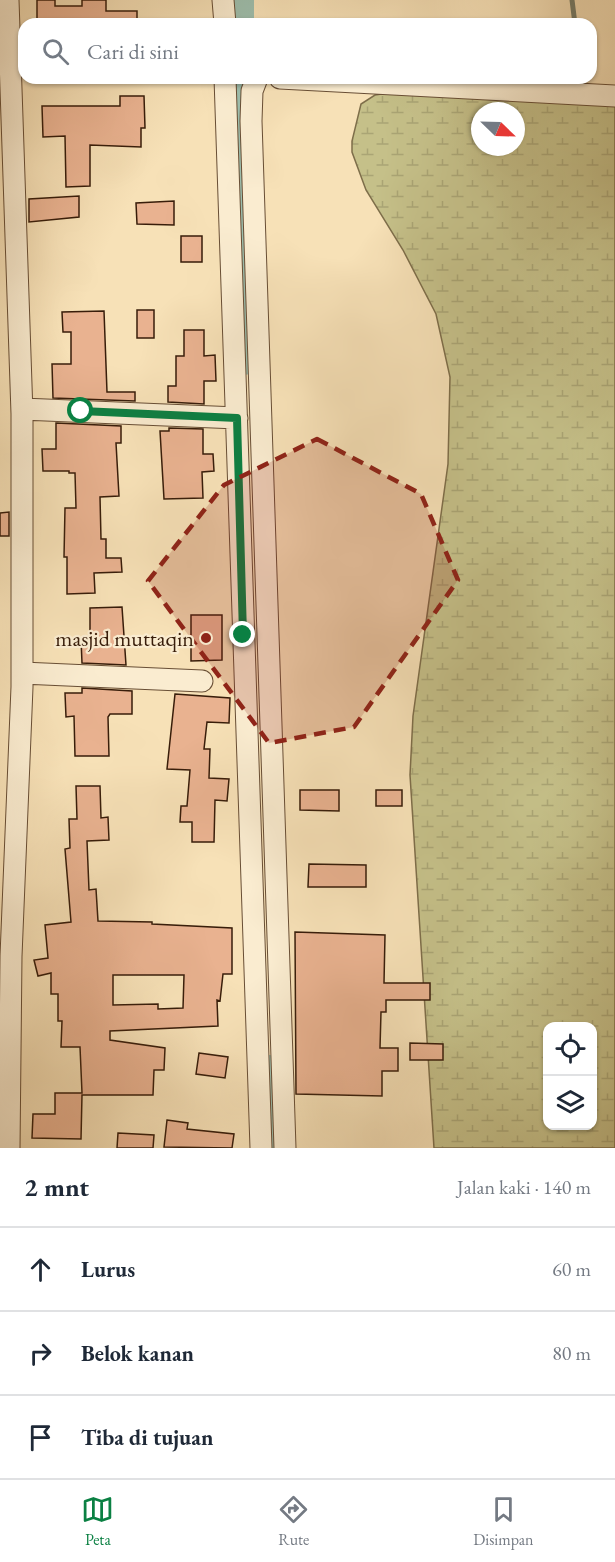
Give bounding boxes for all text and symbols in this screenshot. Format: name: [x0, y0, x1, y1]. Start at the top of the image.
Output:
search box: [18, 18, 597, 84]
icon: search: [39, 35, 72, 68]
text: Cari di sini: [87, 37, 179, 66]
north arrow: [471, 102, 525, 156]
route start: [67, 397, 93, 423]
route end: [229, 621, 255, 647]
place label: masjid muttaqin: [55, 624, 194, 653]
marker: masjid muttaqin: [199, 631, 213, 645]
map controls: [543, 1022, 597, 1130]
button: locate: [543, 1022, 597, 1076]
button: layers: [543, 1076, 597, 1130]
text: 2 mnt: [24, 1170, 89, 1204]
text: Jalan kaki · 140 m: [457, 1174, 591, 1200]
icon: ahead: [24, 1253, 57, 1286]
text: Lurus: [81, 1255, 135, 1284]
text: 60 m: [552, 1256, 591, 1282]
icon: right: [24, 1337, 57, 1370]
text: Belok kanan: [81, 1339, 194, 1368]
text: 80 m: [552, 1340, 591, 1366]
icon: arrive: [24, 1421, 57, 1454]
text: Tiba di tujuan: [81, 1423, 213, 1452]
tab: Peta: [81, 1493, 114, 1550]
tab: Rute: [277, 1493, 310, 1550]
tab: Disimpan: [473, 1493, 534, 1550]

